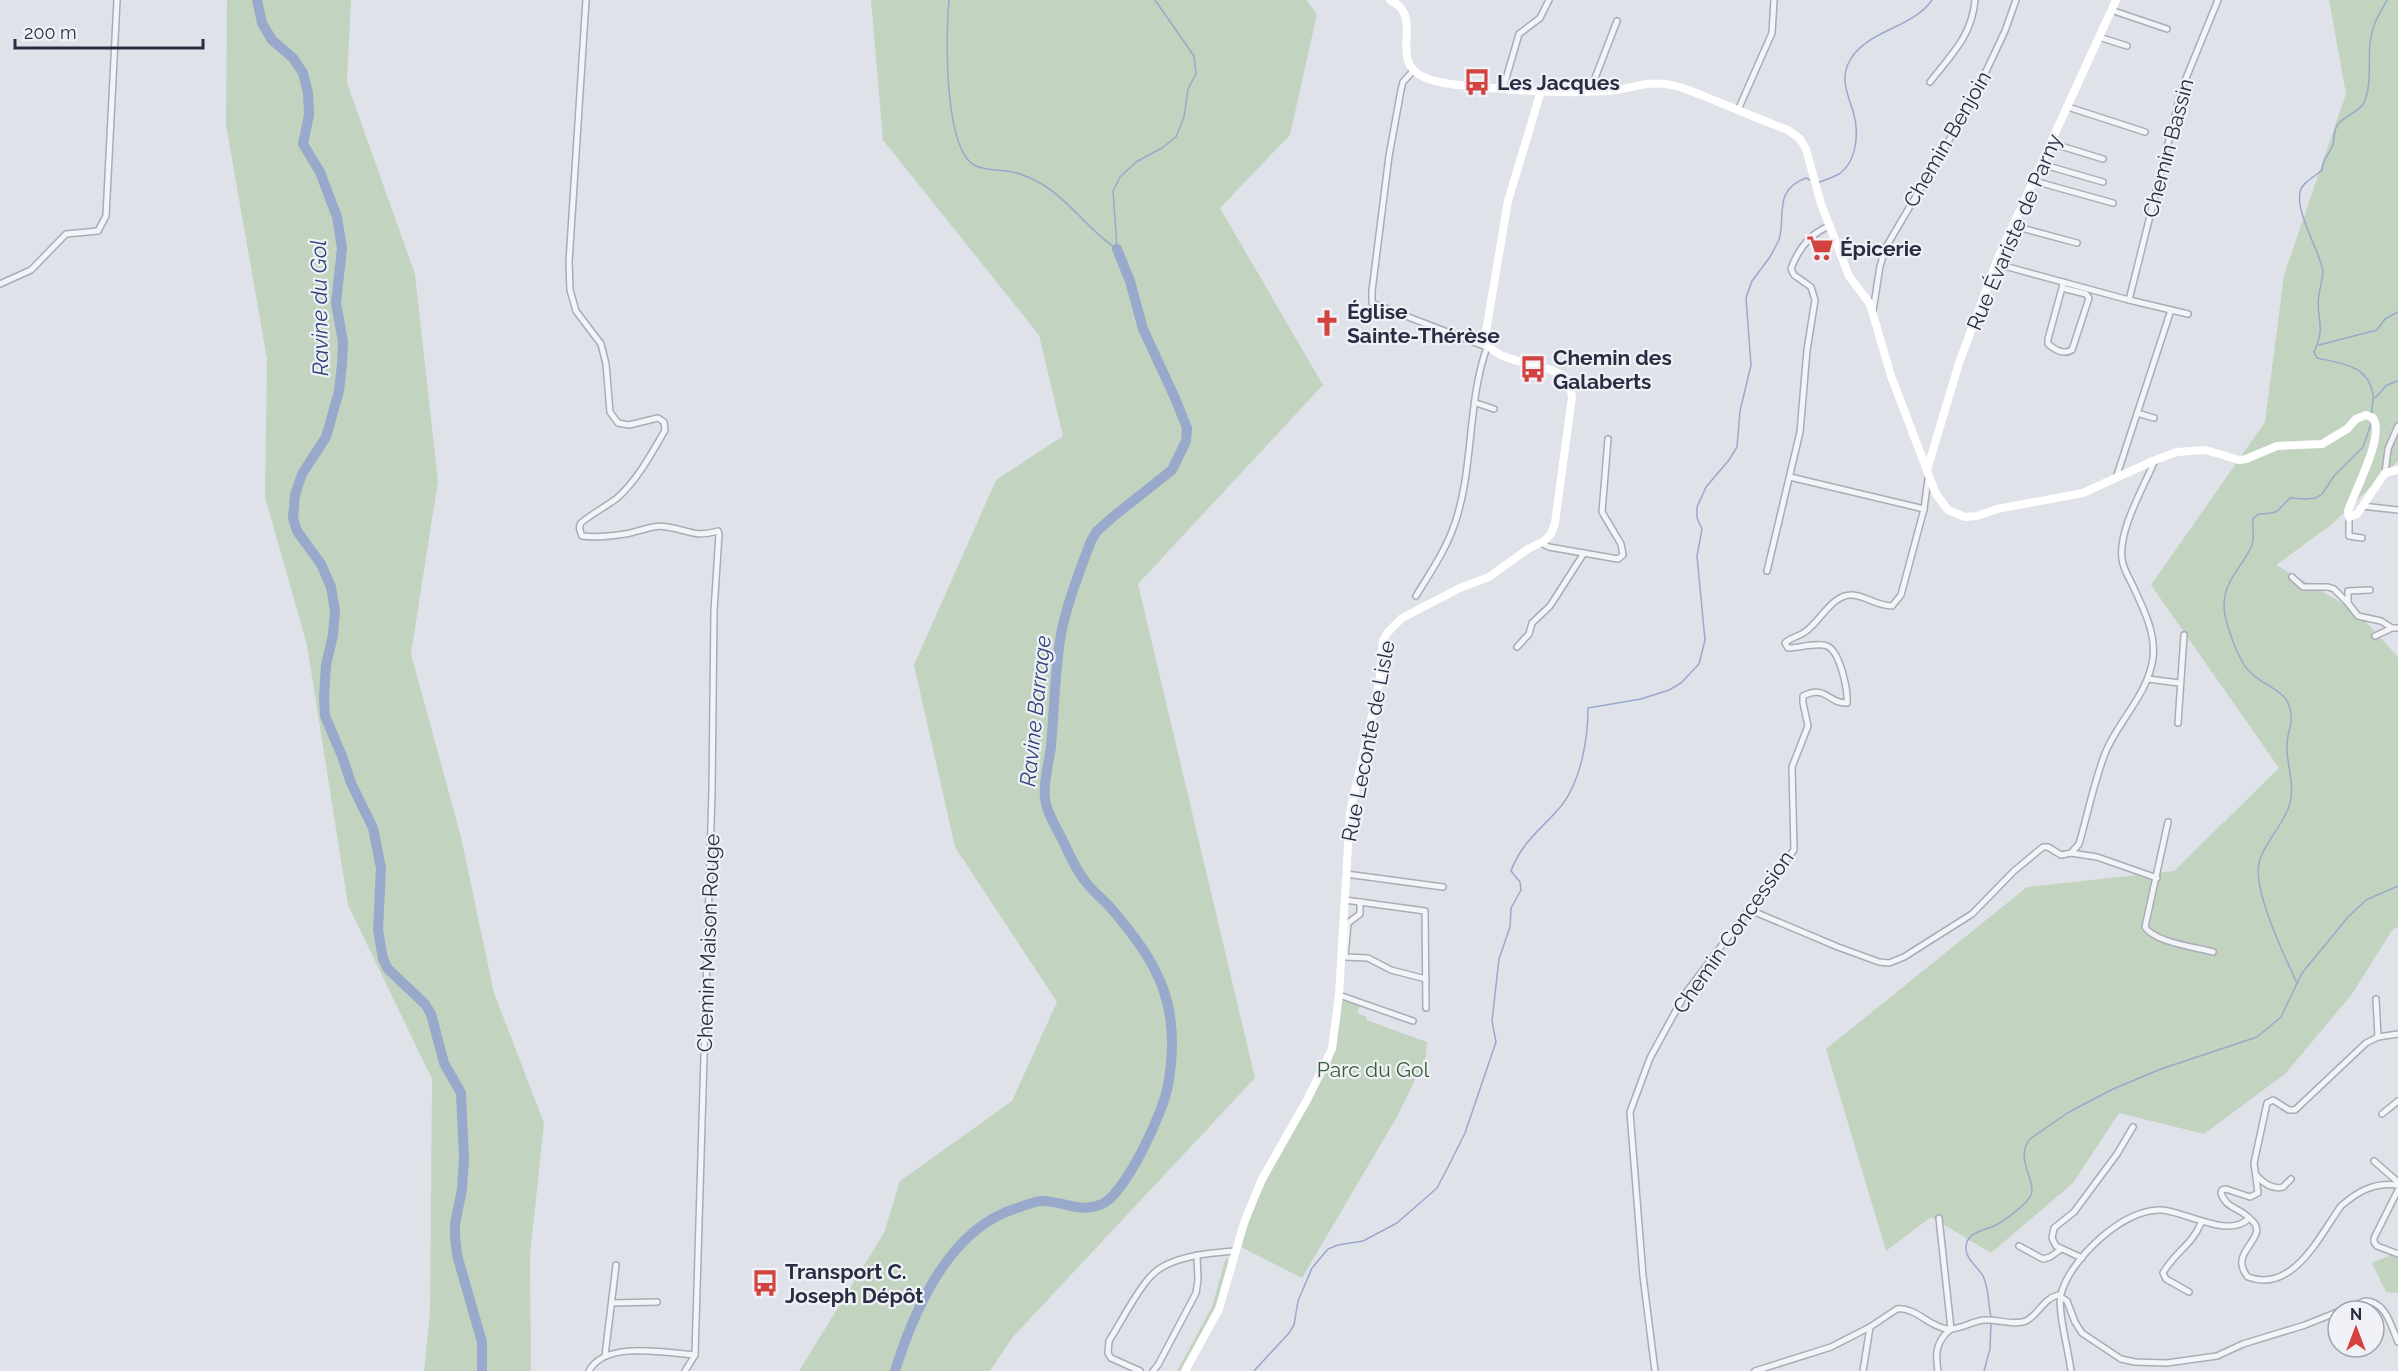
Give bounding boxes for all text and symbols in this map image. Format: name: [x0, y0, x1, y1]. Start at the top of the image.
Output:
scale bar: [15, 12, 202, 50]
text: 200 m: [24, 22, 77, 43]
street label: Chemin Benjoin: [1898, 66, 1996, 212]
bus stop icon: Les Jacques: [1462, 67, 1492, 97]
place label: Les Jacques: [1497, 70, 1620, 95]
street label: Chemin Bassin: [2137, 76, 2199, 220]
street label: Rue Évariste de Parny: [1961, 130, 2067, 334]
supermarket icon: Épicerie: [1805, 233, 1835, 263]
place label: Épicerie: [1840, 236, 1922, 261]
water label: Ravine du Gol: [305, 239, 333, 376]
place label: Église Sainte-Thérèse: [1347, 299, 1500, 348]
church icon: Église Sainte-Thérèse: [1312, 308, 1342, 338]
place label: Chemin des Galaberts: [1553, 345, 1672, 394]
bus stop icon: Chemin des Galaberts: [1518, 354, 1548, 384]
water label: Ravine Barrage: [1014, 634, 1056, 788]
street label: Rue Leconte de Lisle: [1336, 638, 1400, 844]
street label: Chemin Maison Rouge: [692, 833, 724, 1053]
street label: Chemin Concession: [1667, 846, 1799, 1018]
park label: Parc du Gol: [1317, 1057, 1430, 1082]
place label: Transport C. Joseph Dépôt: [785, 1259, 923, 1308]
bus stop icon: Transport C. Joseph Dépôt: [750, 1268, 780, 1298]
north arrow: [2326, 1299, 2386, 1359]
text: N: [2350, 1305, 2362, 1324]

